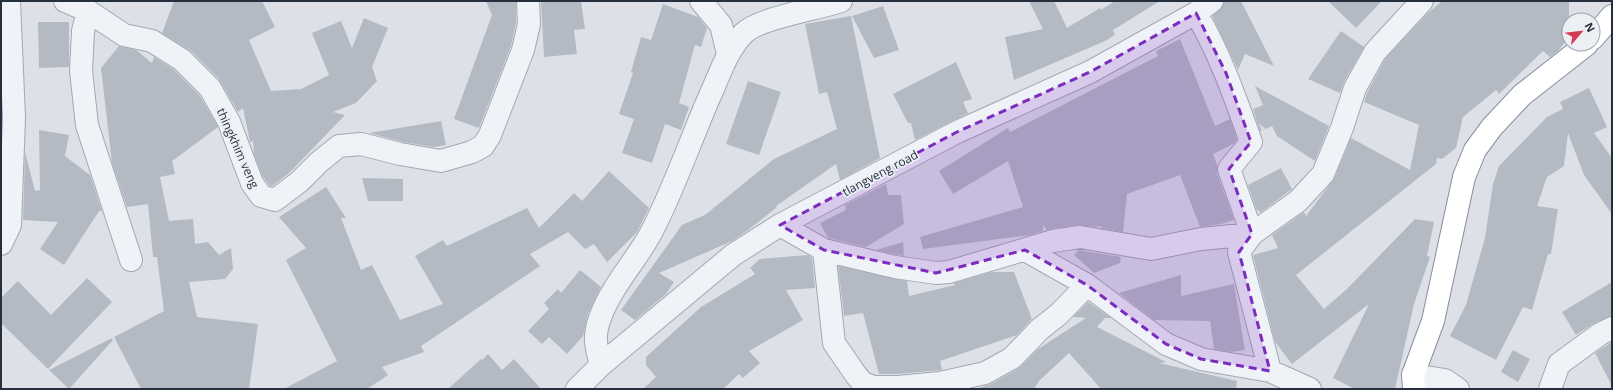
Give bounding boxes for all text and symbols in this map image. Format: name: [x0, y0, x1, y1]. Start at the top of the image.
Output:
north arrow: [1561, 12, 1601, 52]
text: N: [1582, 20, 1599, 35]
street label: thingkhim veng: [213, 105, 263, 191]
street label: tlangveng road: [839, 146, 921, 200]

